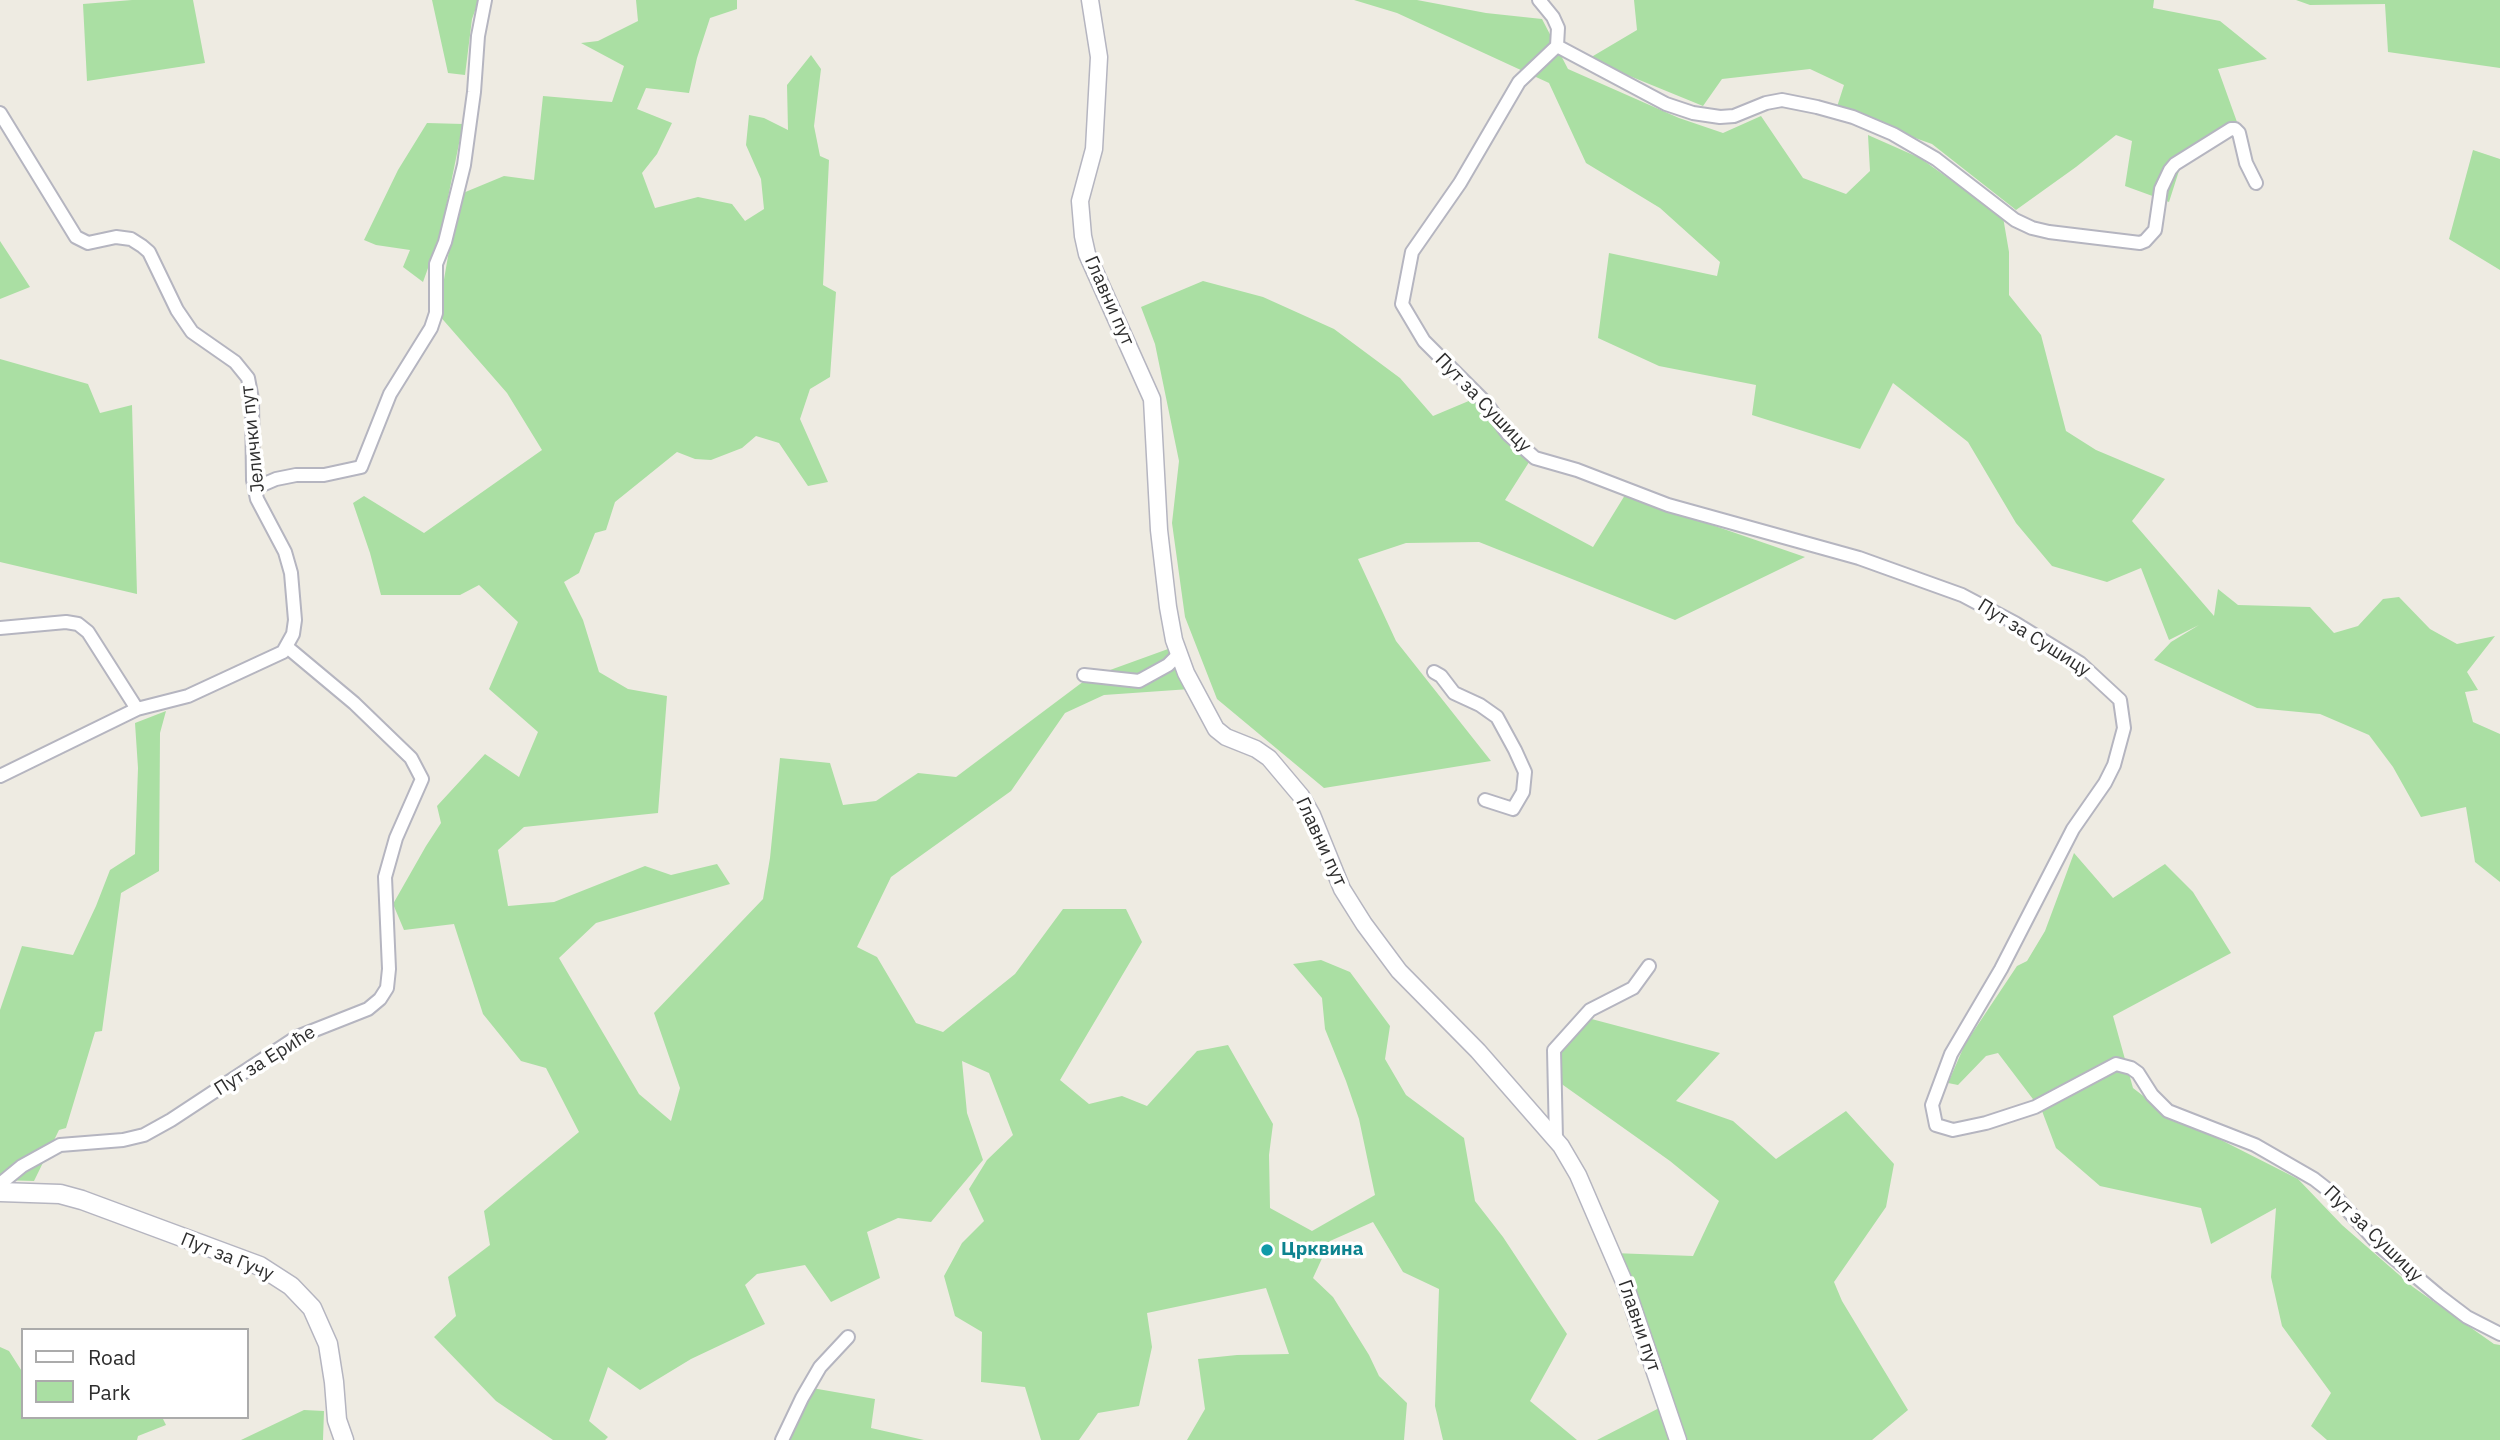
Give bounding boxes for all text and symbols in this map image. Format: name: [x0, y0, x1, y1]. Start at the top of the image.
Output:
street label: Главни пут: [1079, 253, 1139, 349]
street label: Пут за Сушицу: [1430, 349, 1536, 457]
street label: Јелички пут: [236, 384, 270, 494]
street label: Пут за Сушицу: [1973, 594, 2095, 682]
street label: Главни пут: [1290, 794, 1352, 890]
street label: Пут за Ериће: [210, 1021, 320, 1101]
street label: Пут за Сушицу: [2319, 1181, 2427, 1287]
street label: Пут за Гучу: [177, 1228, 277, 1286]
place label: Црквина: [1281, 1239, 1363, 1261]
marker: Црквина: [1259, 1242, 1275, 1258]
street label: Главни пут: [1613, 1277, 1665, 1375]
legend: [21, 1328, 248, 1419]
text: Road: [88, 1343, 136, 1371]
text: Park: [88, 1378, 131, 1406]

